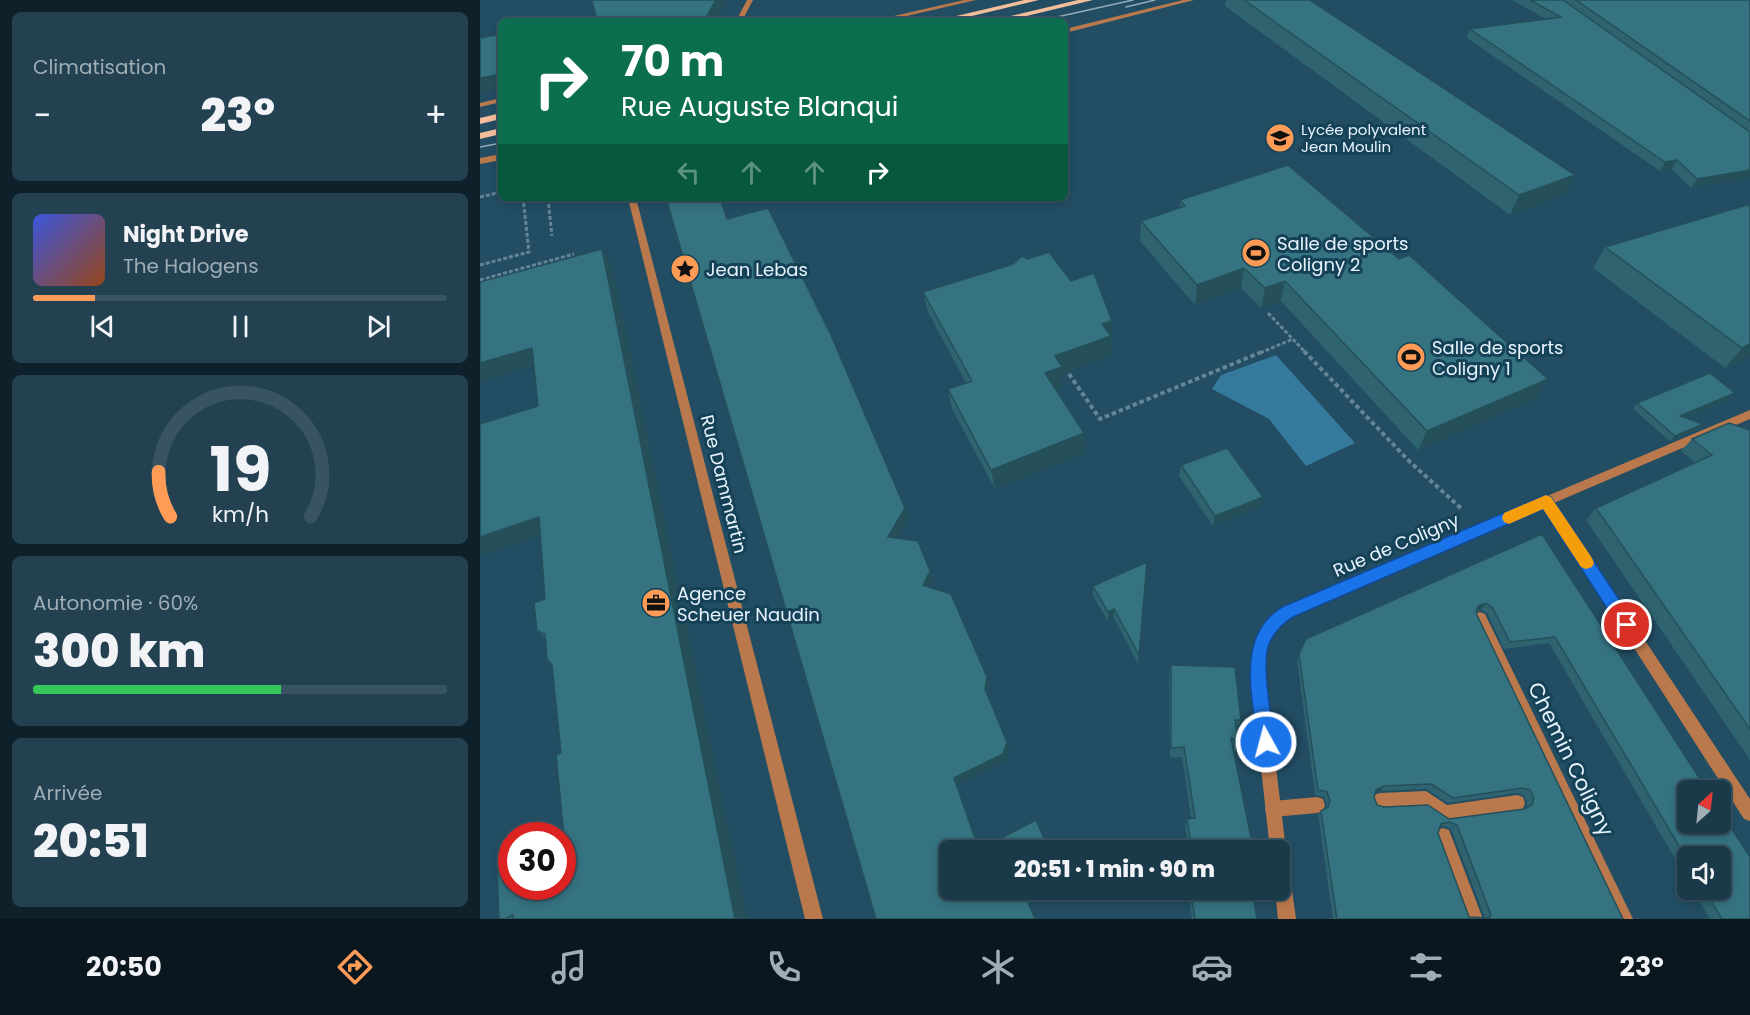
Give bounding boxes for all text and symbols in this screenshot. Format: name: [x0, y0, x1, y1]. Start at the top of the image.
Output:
text: 70 m: [621, 32, 724, 91]
icon: right: [522, 42, 600, 120]
text: Climatisation: [33, 53, 166, 81]
text: 23°: [200, 84, 275, 147]
text: Rue Auguste Blanqui: [621, 88, 898, 125]
text: −: [33, 92, 51, 139]
text: +: [424, 92, 447, 139]
place label: Lycée polyvalent Jean Moulin: [1301, 119, 1426, 157]
school or university icon: Lycée polyvalent Jean Moulin: [1264, 122, 1296, 154]
icon: left: [672, 156, 705, 189]
icon: ahead: [735, 156, 768, 189]
icon: ahead: [798, 156, 831, 189]
icon: right: [861, 156, 894, 189]
text: Night Drive: [123, 219, 249, 250]
place label: Salle de sports Coligny 2: [1277, 231, 1408, 277]
sports icon: Salle de sports Coligny 2: [1240, 237, 1272, 269]
text: The Halogens: [123, 252, 259, 280]
place icon: Jean Lebas: [669, 253, 701, 285]
place label: Jean Lebas: [706, 257, 808, 282]
icon: previous: [86, 310, 119, 343]
icon: pause: [224, 310, 257, 343]
icon: next: [362, 310, 395, 343]
place label: Salle de sports Coligny 1: [1432, 335, 1563, 381]
sports icon: Salle de sports Coligny 1: [1395, 341, 1427, 373]
street label: Rue Dammartin: [695, 412, 753, 556]
text: 19: [209, 425, 271, 513]
text: km/h: [211, 499, 269, 530]
street label: Rue de Coligny: [1329, 507, 1463, 583]
place label: Agence Scheuer Naudin: [677, 581, 820, 627]
office icon: Agence Scheuer Naudin: [640, 587, 672, 619]
text: Autonomie · 60%: [33, 589, 198, 617]
pin: [1601, 599, 1652, 650]
icon: arrive: [1610, 608, 1643, 641]
text: 300 km: [33, 620, 205, 683]
street label: Chemin Coligny: [1521, 677, 1621, 841]
position arrow: [1234, 710, 1298, 774]
text: Arrivée: [33, 779, 102, 807]
north arrow: [1677, 780, 1731, 834]
map controls: [1677, 780, 1731, 900]
text: 20:51: [33, 810, 149, 873]
speed limit sign: 30: [498, 822, 576, 900]
button: sound: [1677, 846, 1731, 900]
text: 20:51 · 1 min · 90 m: [1014, 854, 1215, 885]
icon: directions: [334, 946, 376, 988]
icon: music: [548, 946, 590, 988]
icon: phone: [763, 946, 805, 988]
icon: climate: [977, 946, 1019, 988]
icon: car: [1191, 946, 1233, 988]
icon: filters: [1405, 946, 1447, 988]
text: 20:50: [86, 948, 162, 985]
text: 23°: [1620, 948, 1664, 985]

